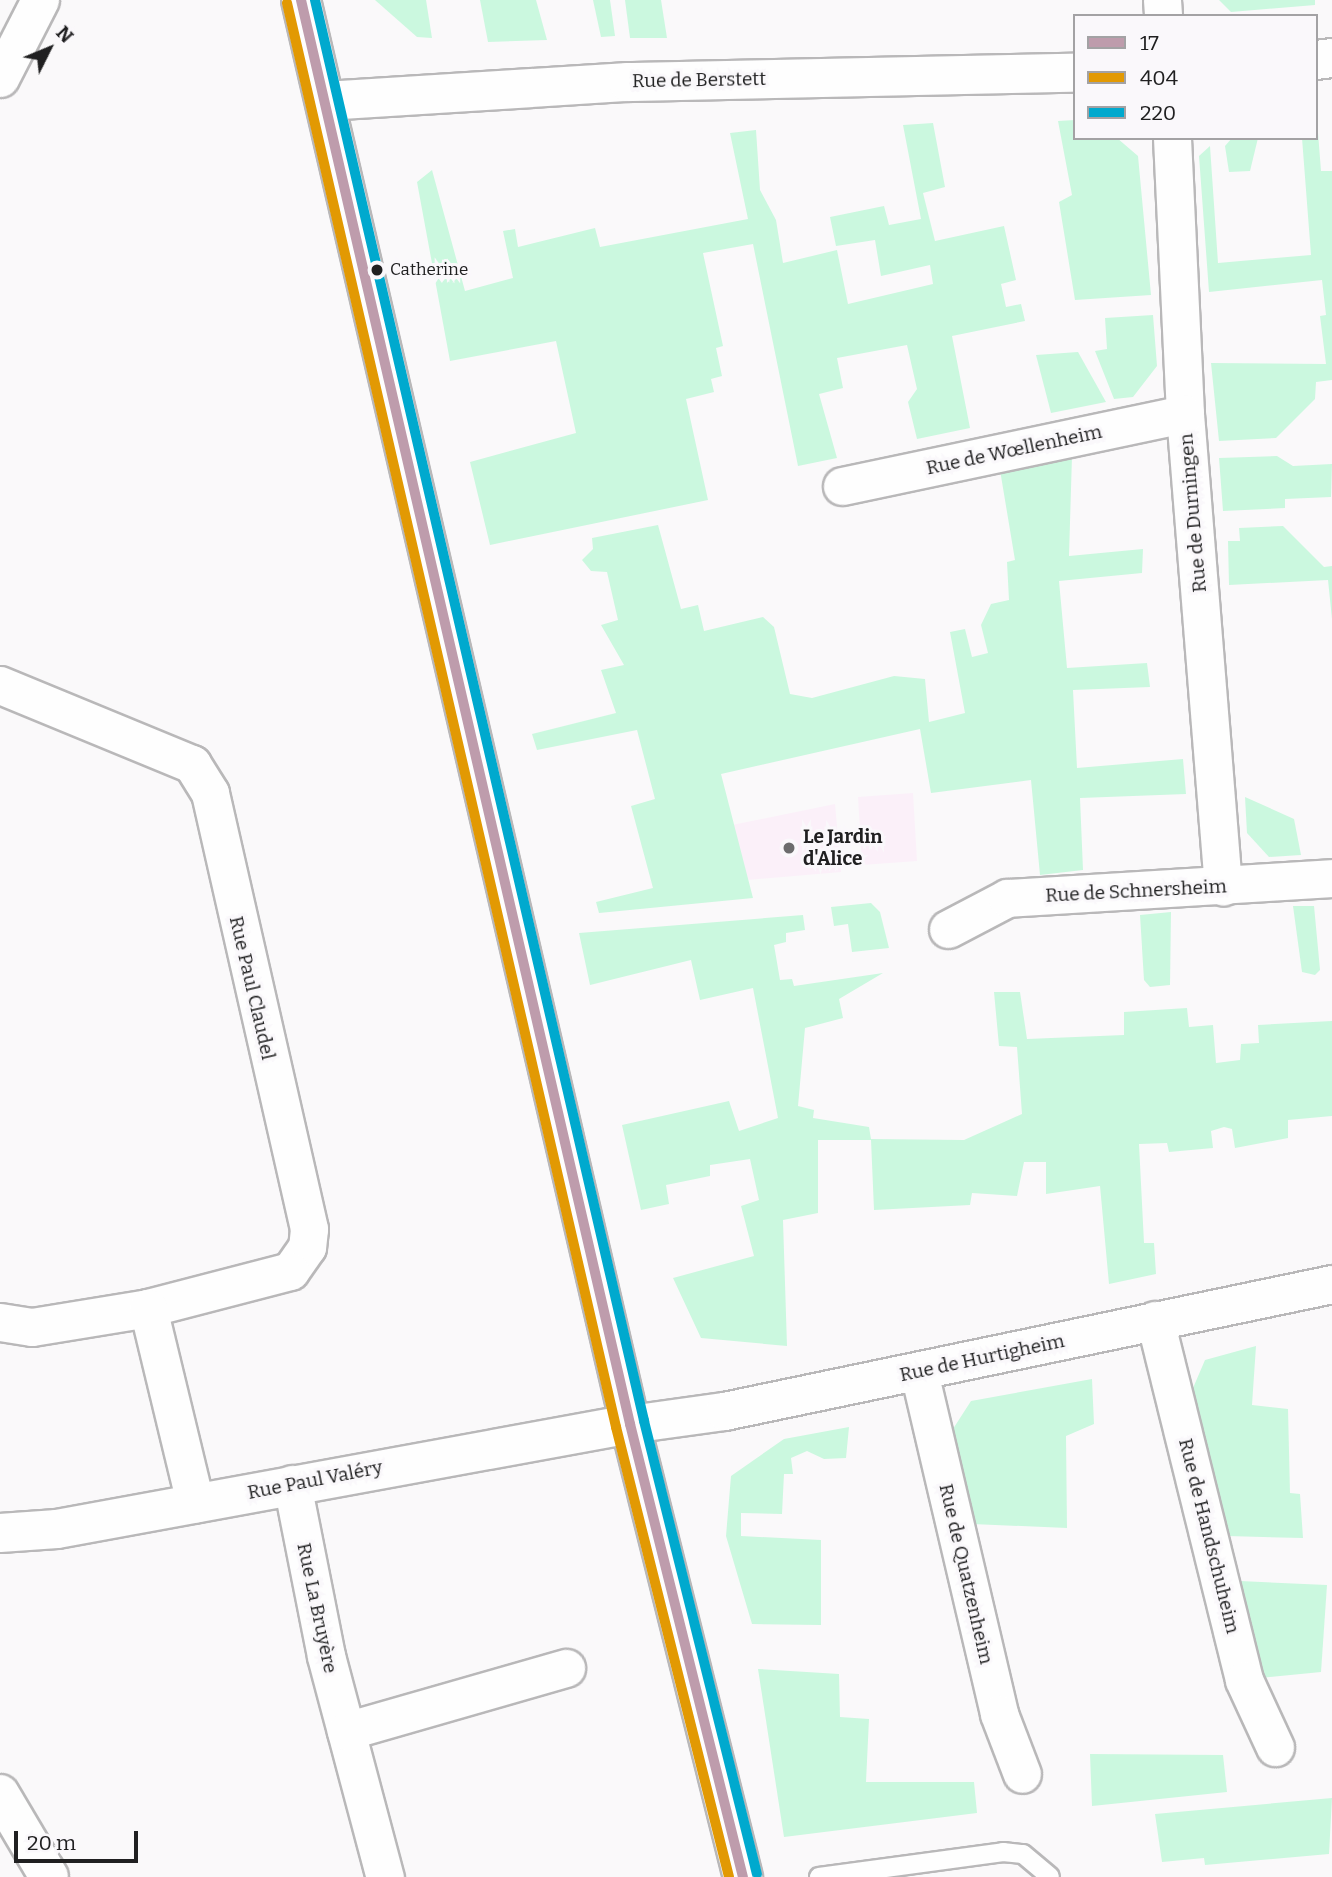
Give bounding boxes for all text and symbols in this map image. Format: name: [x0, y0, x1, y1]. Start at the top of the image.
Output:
north arrow: [14, 14, 84, 84]
legend: [1073, 14, 1318, 140]
text: N: [51, 21, 78, 48]
text: 17: [1140, 30, 1159, 56]
text: 404: [1140, 65, 1178, 91]
street label: Rue de Berstett: [632, 67, 766, 93]
text: 220: [1140, 100, 1176, 126]
place label: Catherine: [390, 260, 468, 280]
marker: Catherine: [370, 263, 384, 277]
street label: Rue de Wœllenheim: [924, 420, 1104, 480]
street label: Rue de Durningen: [1175, 433, 1211, 593]
place label: Le Jardin d'Alice: [803, 826, 883, 870]
marker: Le Jardin d'Alice: [781, 840, 797, 856]
street label: Rue de Schnersheim: [1045, 875, 1227, 907]
street label: Rue Paul Claudel: [224, 914, 280, 1062]
street label: Rue de Hurtigheim: [898, 1329, 1066, 1387]
street label: Rue de Handschuheim: [1174, 1436, 1244, 1636]
street label: Rue Paul Valéry: [246, 1456, 384, 1504]
street label: Rue de Quatzenheim: [934, 1482, 998, 1666]
street label: Rue La Bruyère: [292, 1541, 342, 1675]
scale bar: [18, 1818, 142, 1862]
text: 20 m: [27, 1830, 76, 1856]

